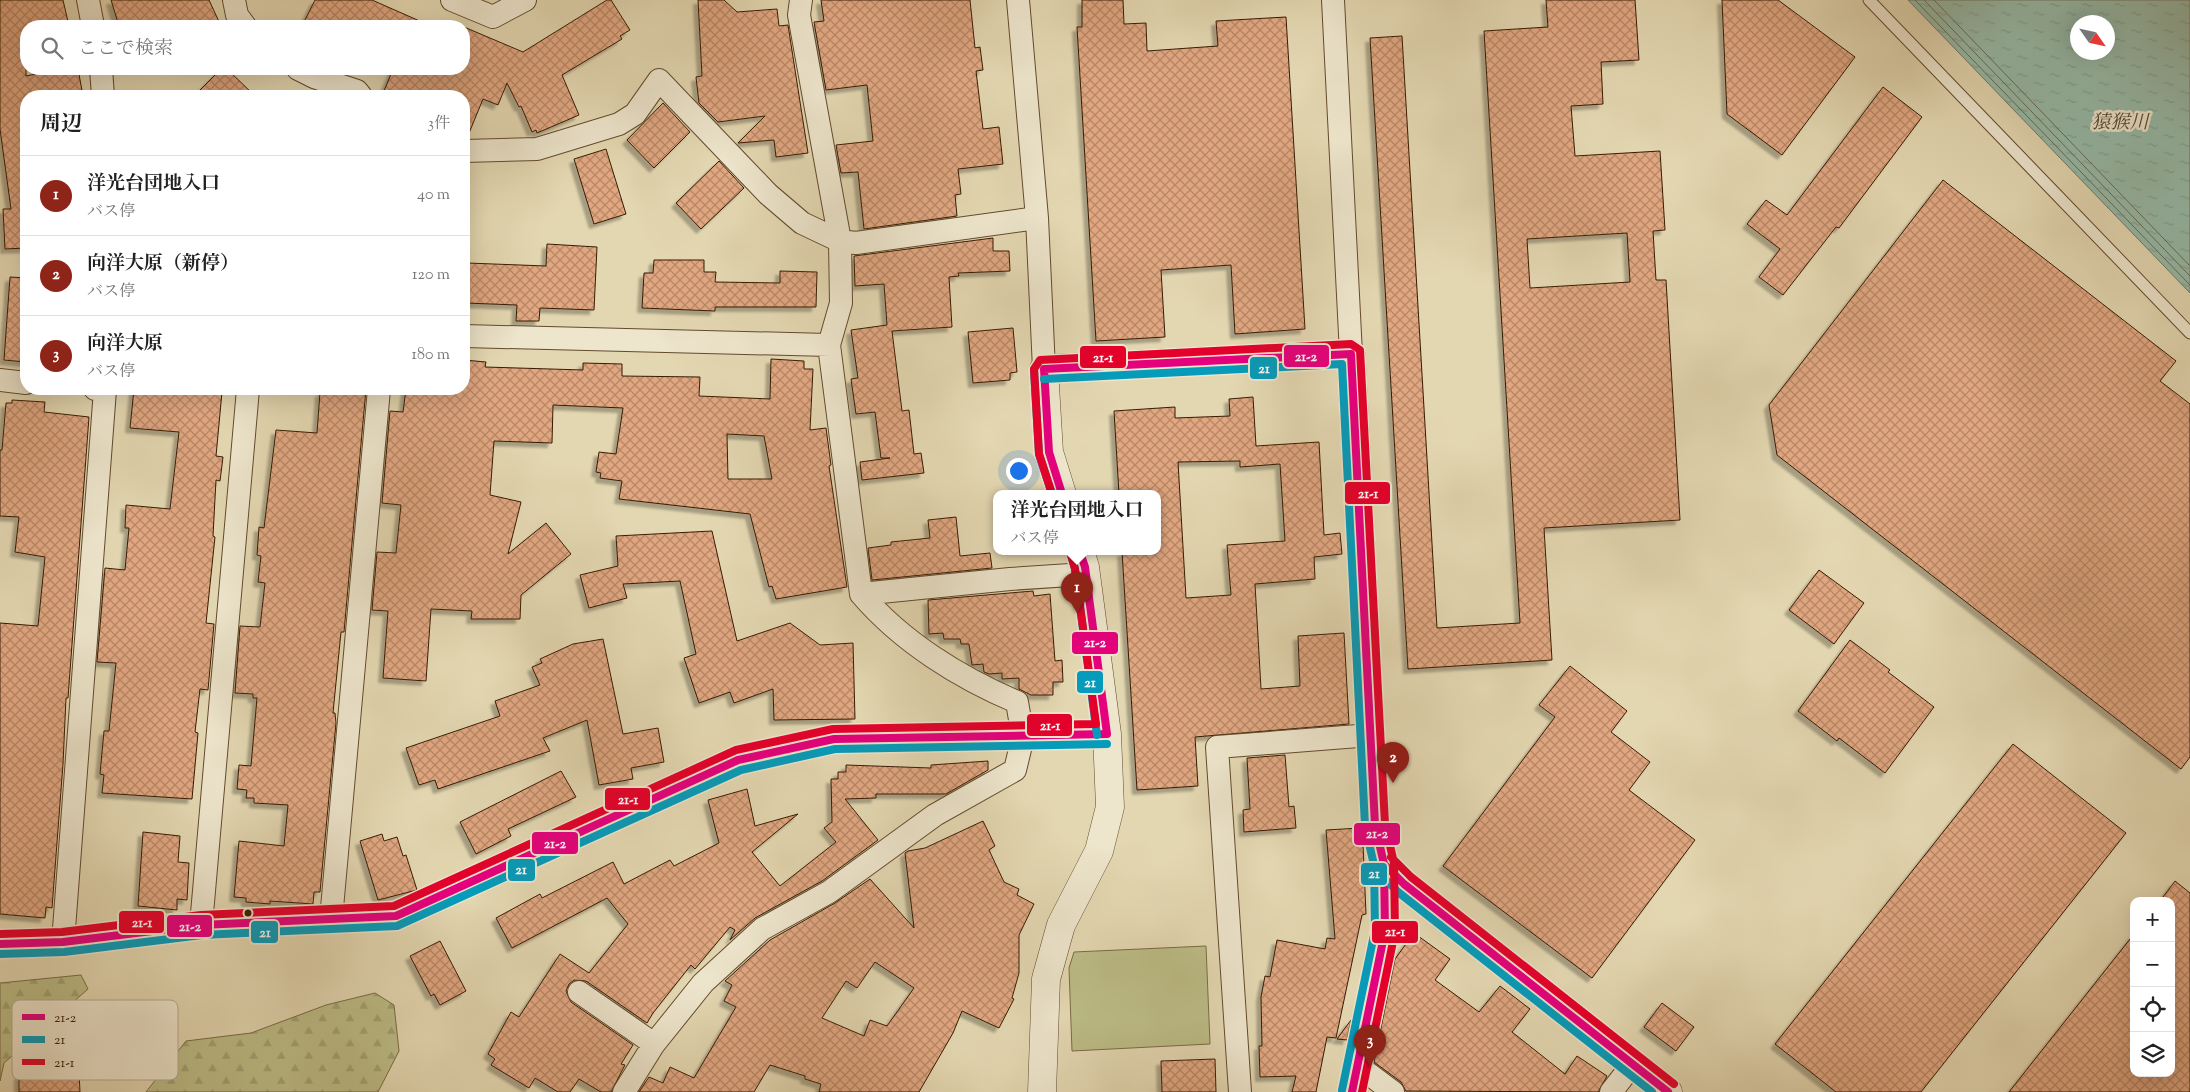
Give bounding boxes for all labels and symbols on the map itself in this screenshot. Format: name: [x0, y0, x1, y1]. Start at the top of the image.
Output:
north arrow: [2070, 15, 2115, 60]
water label: 猿猴川: [2091, 110, 2150, 137]
line badge: 21-2: [1283, 344, 1330, 368]
line badge: 21-1: [1079, 345, 1127, 369]
text: 21-2: [1295, 348, 1318, 368]
text: 21-1: [1093, 349, 1114, 369]
line badge: 21: [1249, 356, 1278, 380]
text: 21: [1258, 360, 1270, 380]
your location: [1006, 458, 1032, 484]
line badge: 21-1: [1344, 481, 1391, 505]
text: 21-1: [1358, 485, 1379, 505]
pin: 1: [1061, 572, 1093, 613]
line badge: 21-2: [1071, 631, 1119, 655]
text: 21-2: [1084, 634, 1107, 654]
line badge: 21: [1076, 670, 1104, 694]
text: 21: [1084, 674, 1096, 694]
line badge: 21-1: [1026, 713, 1073, 737]
text: 21-1: [1040, 717, 1061, 737]
pin: 2: [1377, 742, 1409, 783]
line badge: 21-1: [604, 787, 651, 811]
text: 21-1: [618, 791, 639, 811]
line badge: 21-2: [1353, 822, 1401, 846]
text: 21-2: [1366, 825, 1389, 845]
line badge: 21-2: [531, 831, 579, 855]
text: 21-2: [544, 835, 567, 855]
line badge: 21: [507, 858, 536, 882]
text: 21: [515, 861, 527, 881]
line badge: 21: [1360, 862, 1388, 886]
text: 21: [1368, 865, 1380, 885]
unlabelled marker: [243, 908, 253, 918]
line badge: 21-1: [118, 910, 165, 934]
text: 21-1: [132, 914, 153, 934]
line badge: 21-2: [166, 914, 213, 938]
text: 21-2: [179, 918, 202, 938]
line badge: 21: [250, 920, 279, 944]
line badge: 21-1: [1371, 920, 1419, 944]
text: 21-1: [1385, 923, 1406, 943]
text: 21: [259, 924, 271, 944]
legend: [12, 1000, 178, 1080]
text: 21-2: [54, 1009, 77, 1029]
pin: 3: [1354, 1025, 1386, 1066]
text: 21: [54, 1031, 66, 1051]
text: 21-1: [54, 1054, 75, 1074]

